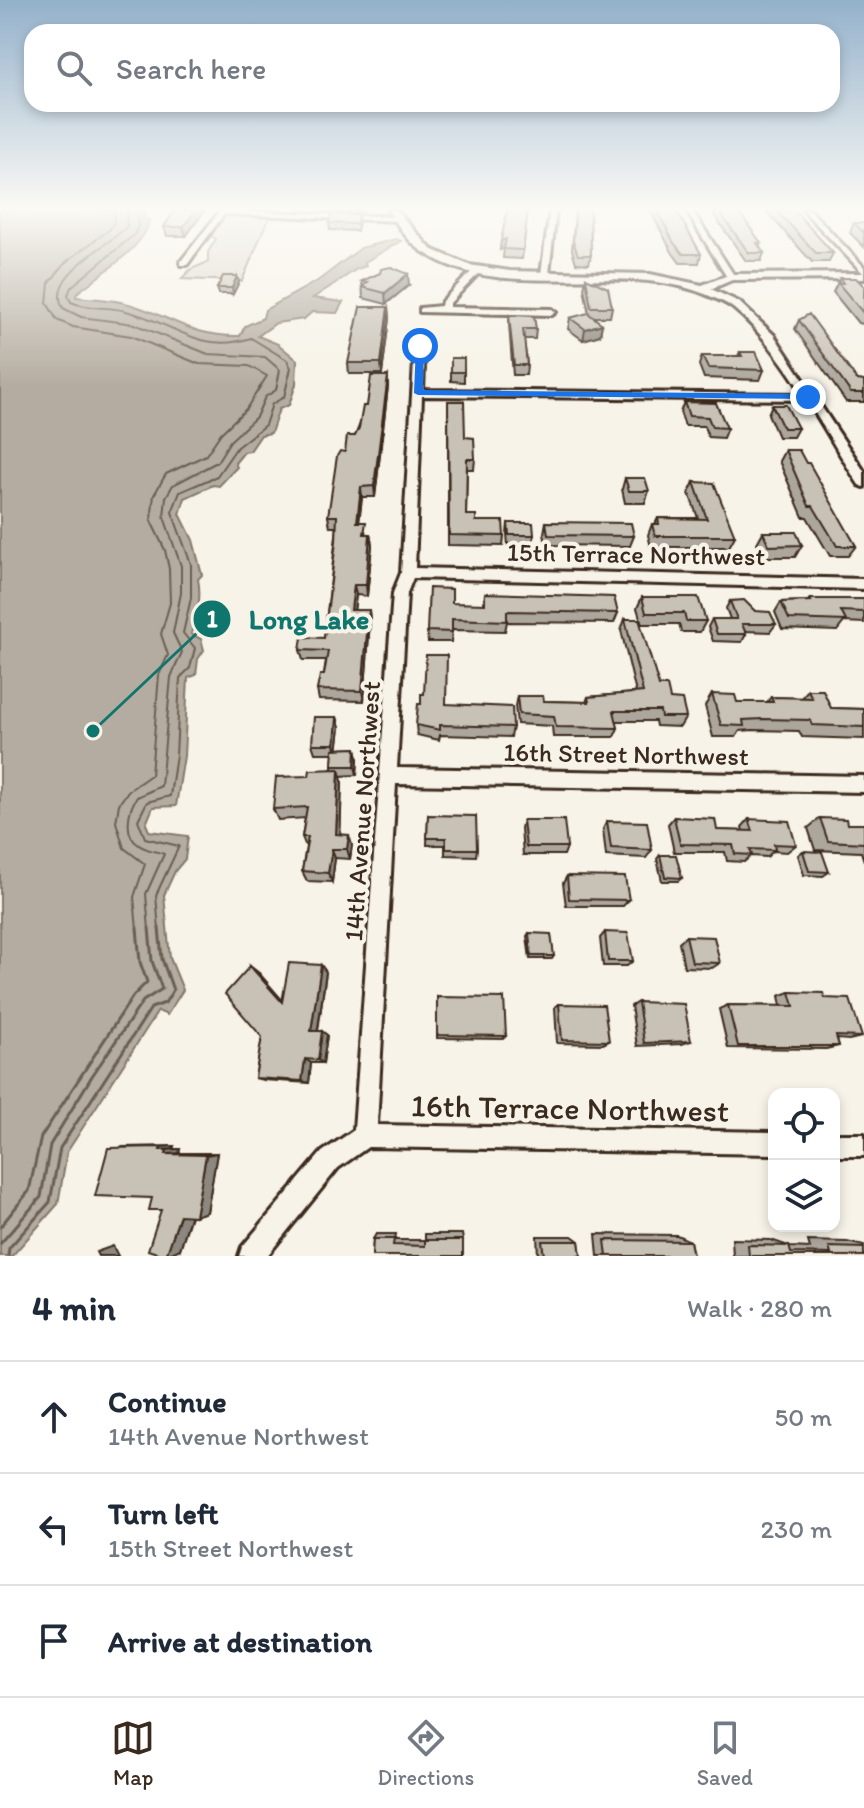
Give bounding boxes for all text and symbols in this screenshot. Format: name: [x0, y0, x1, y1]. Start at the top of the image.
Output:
search box: [24, 24, 840, 112]
icon: search: [52, 46, 96, 90]
text: Search here: [116, 50, 266, 87]
route start: [402, 328, 438, 364]
route end: [790, 379, 826, 415]
street label: 15th Terrace Northwest: [507, 536, 766, 572]
callout: Long Lake: [192, 593, 385, 645]
text: Long Lake: [249, 602, 369, 636]
text: 1: [206, 604, 218, 633]
street label: 14th Avenue Northwest: [337, 680, 387, 942]
street label: 16th Street Northwest: [503, 736, 749, 772]
street label: 16th Terrace Northwest: [411, 1086, 729, 1130]
map controls: [768, 1088, 840, 1232]
button: locate: [768, 1088, 840, 1160]
button: layers: [768, 1160, 840, 1232]
text: 4 min: [32, 1288, 116, 1329]
text: Walk · 280 m: [687, 1292, 832, 1324]
text: Continue: [108, 1383, 227, 1420]
icon: ahead: [32, 1395, 76, 1439]
text: 50 m: [775, 1401, 832, 1433]
text: 14th Avenue Northwest: [108, 1420, 369, 1452]
text: Turn left: [108, 1495, 219, 1532]
icon: left: [32, 1507, 76, 1551]
text: 230 m: [760, 1513, 832, 1545]
text: 15th Street Northwest: [108, 1532, 353, 1564]
icon: arrive: [32, 1619, 76, 1663]
text: Arrive at destination: [108, 1623, 372, 1660]
tab: Map: [111, 1716, 155, 1791]
tab: Directions: [378, 1716, 474, 1791]
tab: Saved: [697, 1716, 753, 1791]

